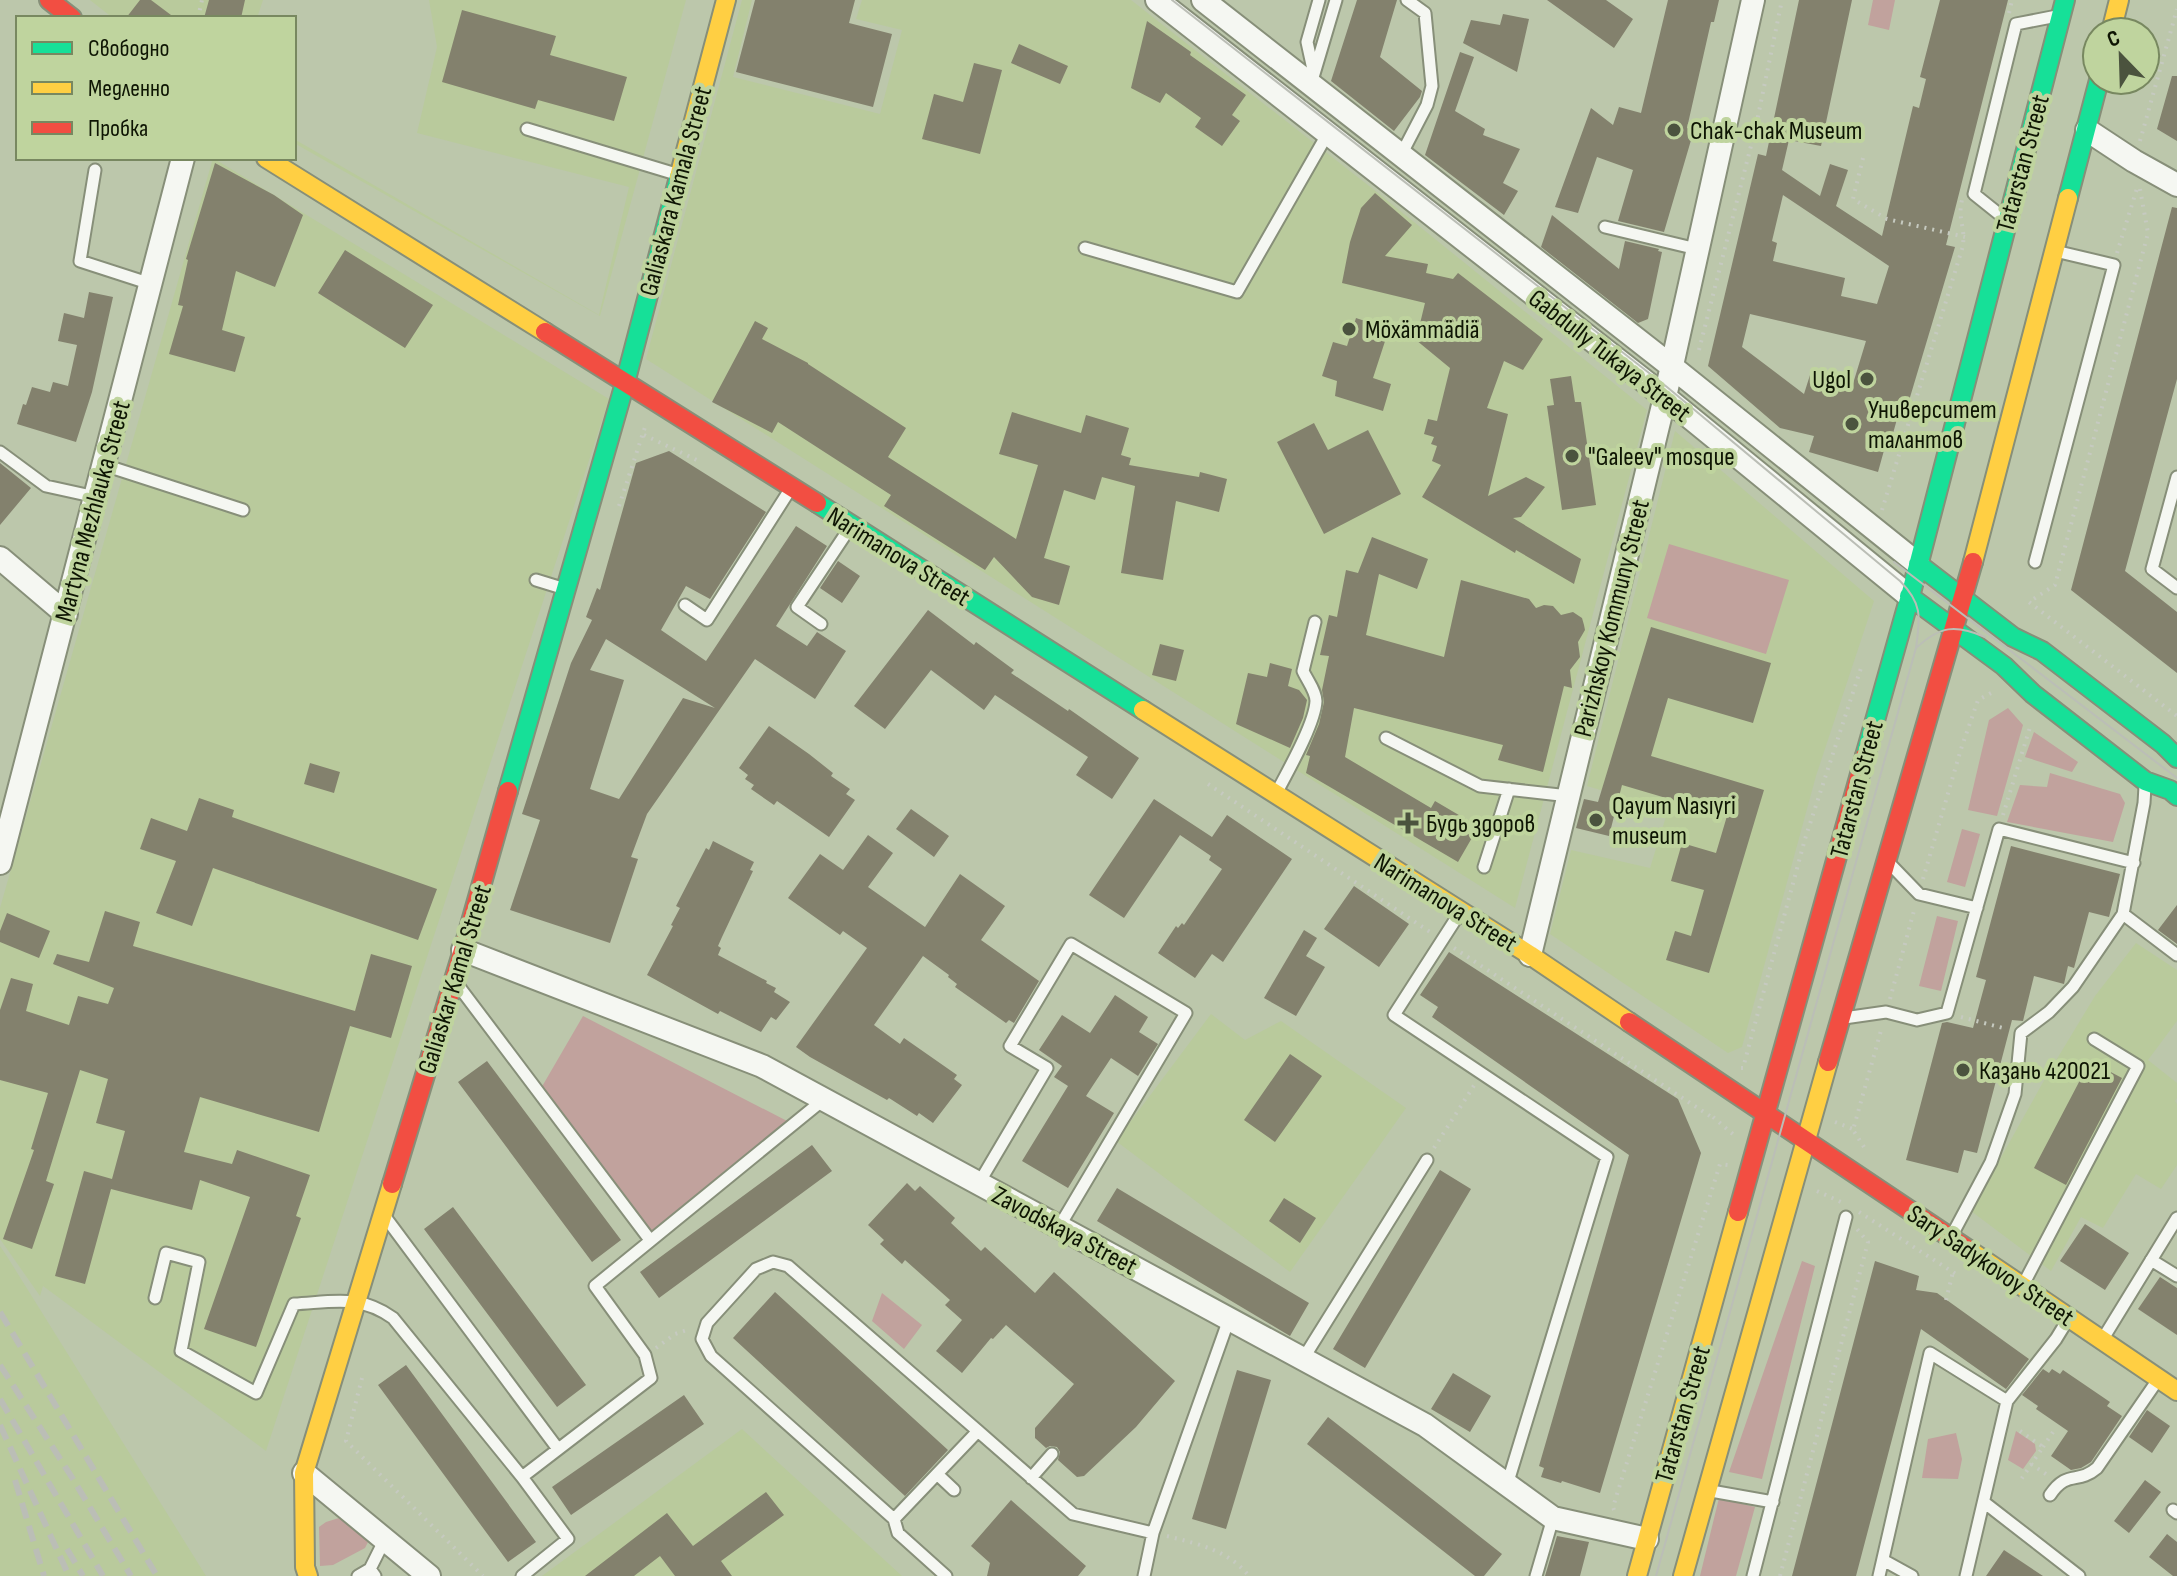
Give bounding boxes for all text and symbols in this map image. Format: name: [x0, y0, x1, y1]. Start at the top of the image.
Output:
legend: [16, 16, 296, 160]
north arrow: [2081, 16, 2161, 96]
text: С: [2103, 24, 2124, 54]
text: Свободно: [88, 34, 169, 63]
text: Медленно: [88, 74, 170, 103]
street label: Galiaskara Kamala Street: [634, 83, 719, 300]
street label: Tatarstan Street: [1990, 91, 2057, 235]
text: Пробка: [88, 114, 148, 143]
place label: Chak-chak Museum: [1690, 116, 1862, 147]
marker: Chak-chak Museum: [1665, 121, 1683, 139]
street label: Gabdully Tukaya Street: [1522, 283, 1696, 429]
place label: Möxämmädiä: [1365, 315, 1480, 346]
marker: Möxämmädiä: [1340, 320, 1358, 338]
place label: Ugol: [1812, 365, 1851, 396]
marker: Ugol: [1858, 370, 1876, 388]
place label: Университет талантов: [1868, 395, 1997, 456]
street label: Martyna Mezhlauka Street: [49, 397, 138, 625]
marker: Университет талантов: [1843, 415, 1861, 433]
place label: "Galeev" mosque: [1588, 442, 1735, 473]
marker: "Galeev" mosque: [1563, 447, 1581, 465]
street label: Parizhskoy Kommuny Street: [1568, 496, 1657, 740]
street label: Narimanova Street: [821, 501, 975, 614]
street label: Tatarstan Street: [1824, 717, 1891, 861]
place label: Qayum Nasıyri museum: [1612, 791, 1736, 852]
place label: Будь здоров: [1426, 809, 1535, 840]
marker: Qayum Nasıyri museum: [1587, 811, 1605, 829]
marker: Будь здоров: [1397, 812, 1419, 834]
street label: Narimanova Street: [1368, 847, 1522, 960]
street label: Galiaskar Kamal Street: [412, 881, 499, 1078]
place label: Казань 420021: [1979, 1056, 2110, 1087]
marker: Казань 420021: [1954, 1061, 1972, 1079]
street label: Zavodskaya Street: [987, 1180, 1142, 1282]
street label: Sary Sadykovoy Street: [1901, 1199, 2080, 1334]
street label: Tatarstan Street: [1649, 1342, 1718, 1486]

